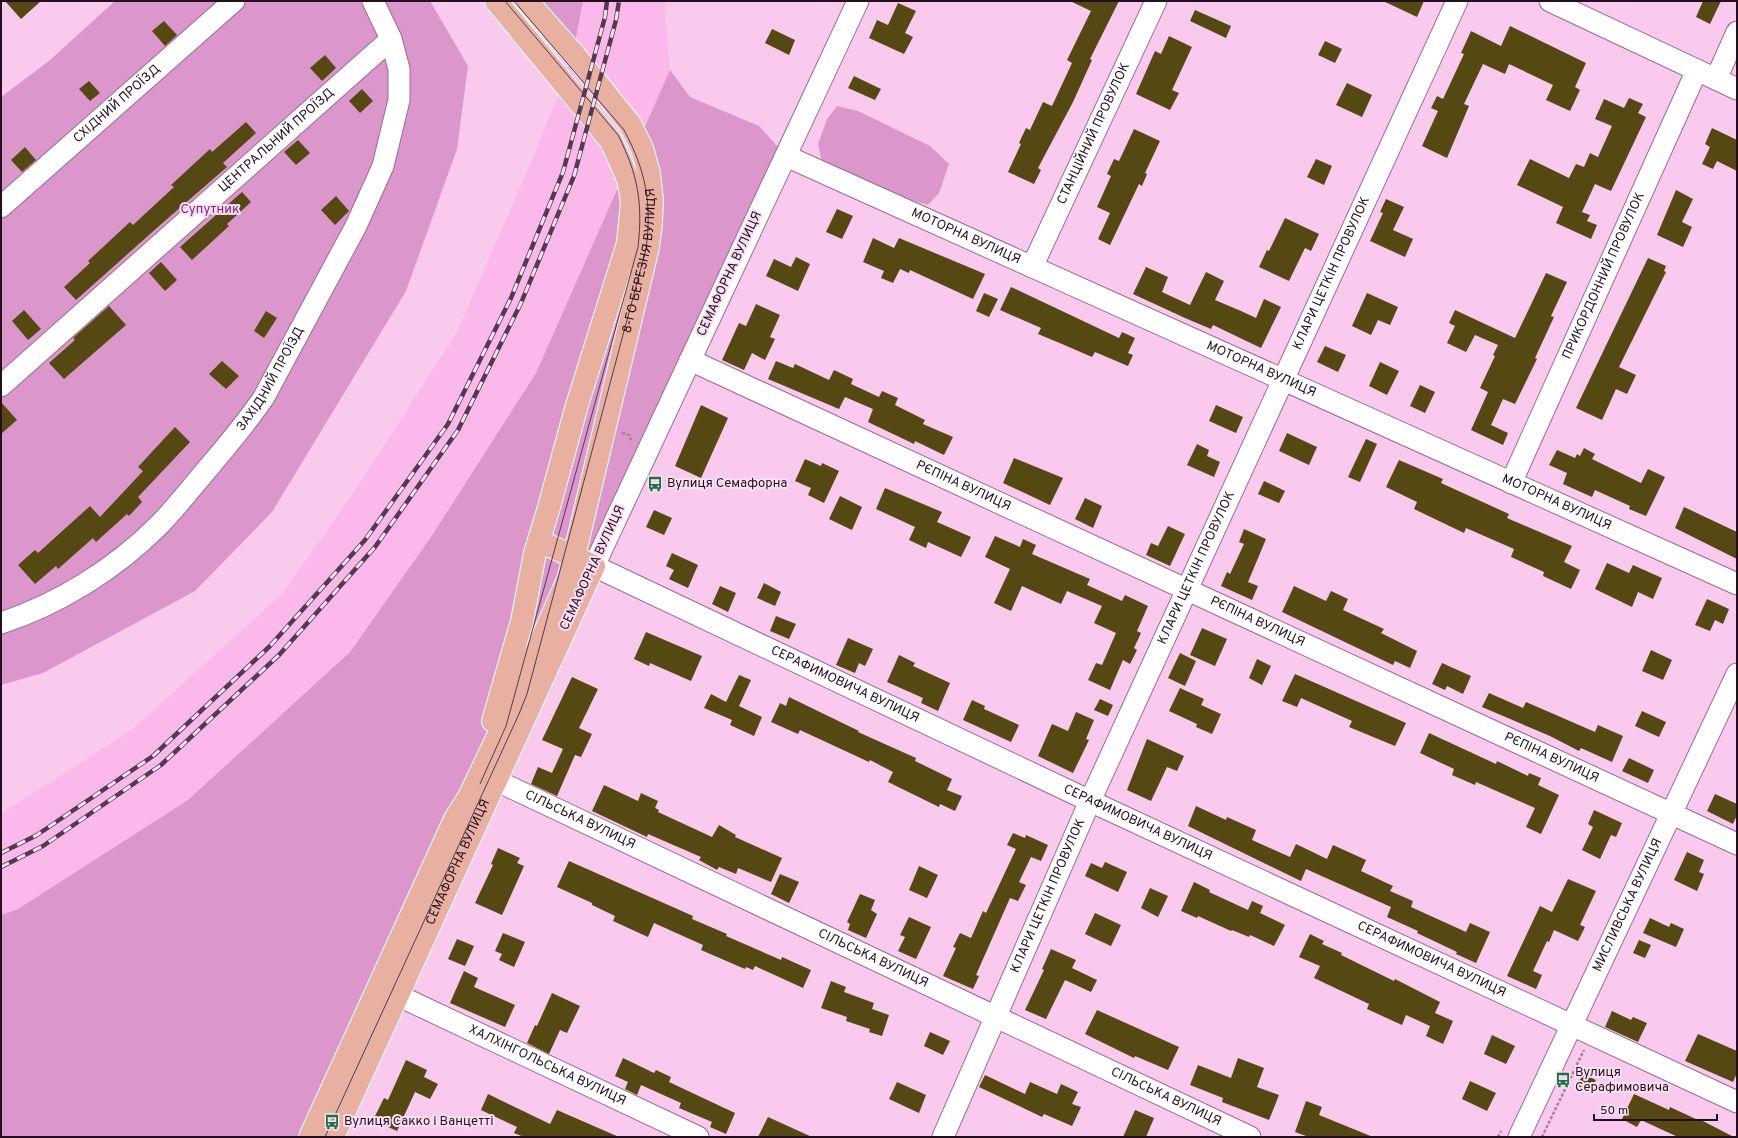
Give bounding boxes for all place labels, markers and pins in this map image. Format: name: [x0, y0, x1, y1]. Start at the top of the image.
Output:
bus stop icon: Вулиця Семафорна: [646, 475, 664, 493]
place label: Вулиця Семафорна: [667, 476, 787, 492]
place label: Вулиця Серафимовича: [1575, 1065, 1669, 1096]
bus stop icon: Вулиця Серафимовича: [1554, 1071, 1572, 1089]
bus stop icon: Вулиця Сакко і Ванцетті: [323, 1113, 341, 1131]
place label: Вулиця Сакко і Ванцетті: [344, 1114, 493, 1130]

